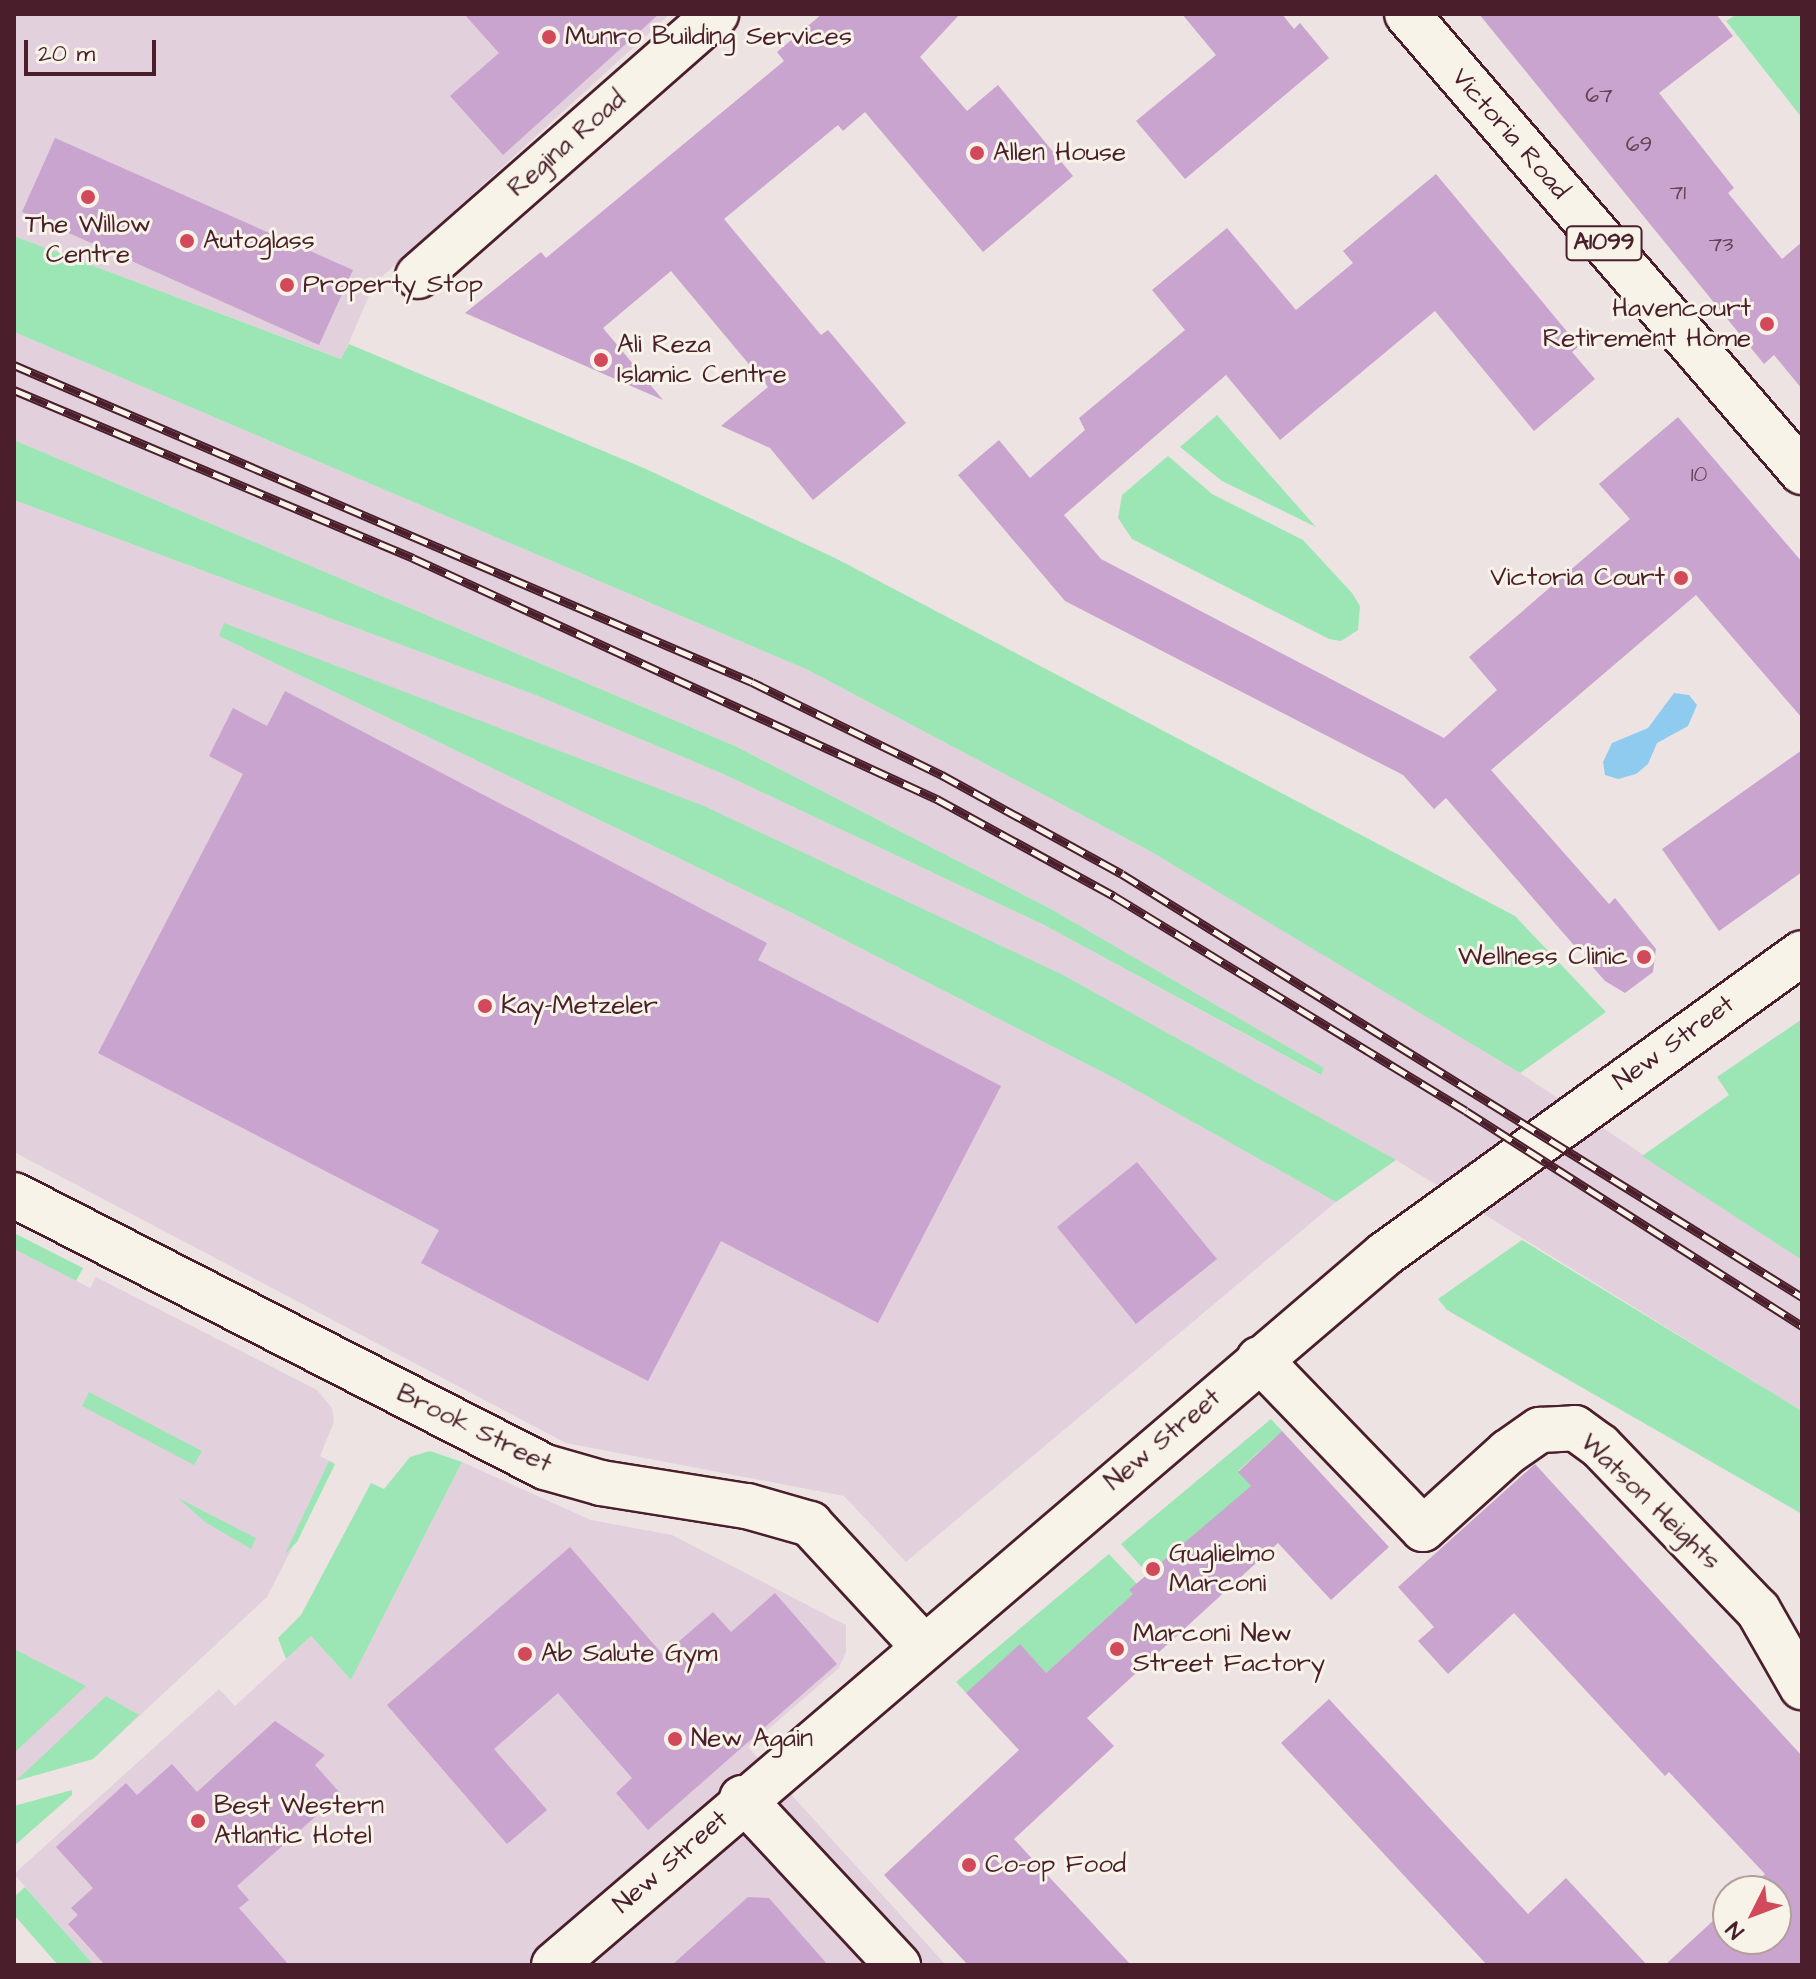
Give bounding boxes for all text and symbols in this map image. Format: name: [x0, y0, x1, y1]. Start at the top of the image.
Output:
place label: Munro Building Services: [565, 21, 852, 53]
scale bar: [28, 24, 160, 74]
marker: Munro Building Services: [540, 28, 558, 46]
text: 20 m: [38, 37, 95, 71]
street label: Victoria Road: [1445, 62, 1575, 206]
house number: 67: [1585, 83, 1613, 109]
street label: Regina Road: [502, 84, 632, 204]
house number: 69: [1626, 132, 1652, 158]
place label: Allen House: [993, 137, 1126, 169]
marker: Allen House: [968, 144, 986, 162]
house number: 71: [1670, 180, 1686, 206]
marker: The Willow Centre: [79, 188, 97, 206]
place label: The Willow Centre: [25, 209, 151, 270]
road number: A1099: [1564, 223, 1644, 263]
place label: Autoglass: [203, 225, 315, 257]
marker: Autoglass: [178, 232, 196, 250]
house number: 73: [1709, 232, 1733, 258]
place label: Property Stop: [303, 269, 483, 301]
marker: Property Stop: [278, 276, 296, 294]
place label: Havencourt Retirement Home: [1543, 293, 1751, 354]
marker: Havencourt Retirement Home: [1758, 315, 1776, 333]
place label: Ali Reza Islamic Centre: [617, 329, 787, 390]
marker: Ali Reza Islamic Centre: [592, 351, 610, 369]
house number: 10: [1691, 462, 1707, 488]
place label: Victoria Court: [1490, 562, 1665, 594]
marker: Victoria Court: [1672, 569, 1690, 587]
place label: Wellness Clinic: [1458, 941, 1628, 973]
marker: Wellness Clinic: [1635, 948, 1653, 966]
street label: New Street: [1607, 989, 1741, 1097]
place label: Kay-Metzeler: [501, 990, 658, 1022]
marker: Kay-Metzeler: [476, 997, 494, 1015]
street label: Brook Street: [391, 1378, 557, 1480]
street label: New Street: [1099, 1382, 1227, 1498]
street label: Watson Heights: [1573, 1427, 1727, 1577]
place label: Guglielmo Marconi: [1169, 1538, 1275, 1600]
marker: Guglielmo Marconi: [1144, 1560, 1162, 1578]
place label: Marconi New Street Factory: [1133, 1618, 1325, 1680]
place label: Ab Salute Gym: [541, 1638, 717, 1670]
marker: Marconi New Street Factory: [1108, 1640, 1126, 1658]
marker: Ab Salute Gym: [516, 1645, 534, 1663]
place label: New Again: [691, 1723, 813, 1755]
marker: New Again: [666, 1730, 684, 1748]
place label: Best Western Atlantic Hotel: [214, 1790, 384, 1852]
street label: New Street: [607, 1804, 735, 1920]
marker: Best Western Atlantic Hotel: [189, 1812, 207, 1830]
place label: Co-op Food: [985, 1849, 1126, 1881]
marker: Co-op Food: [960, 1856, 978, 1874]
north arrow: [1712, 1875, 1792, 1955]
text: N: [1719, 1915, 1751, 1946]

